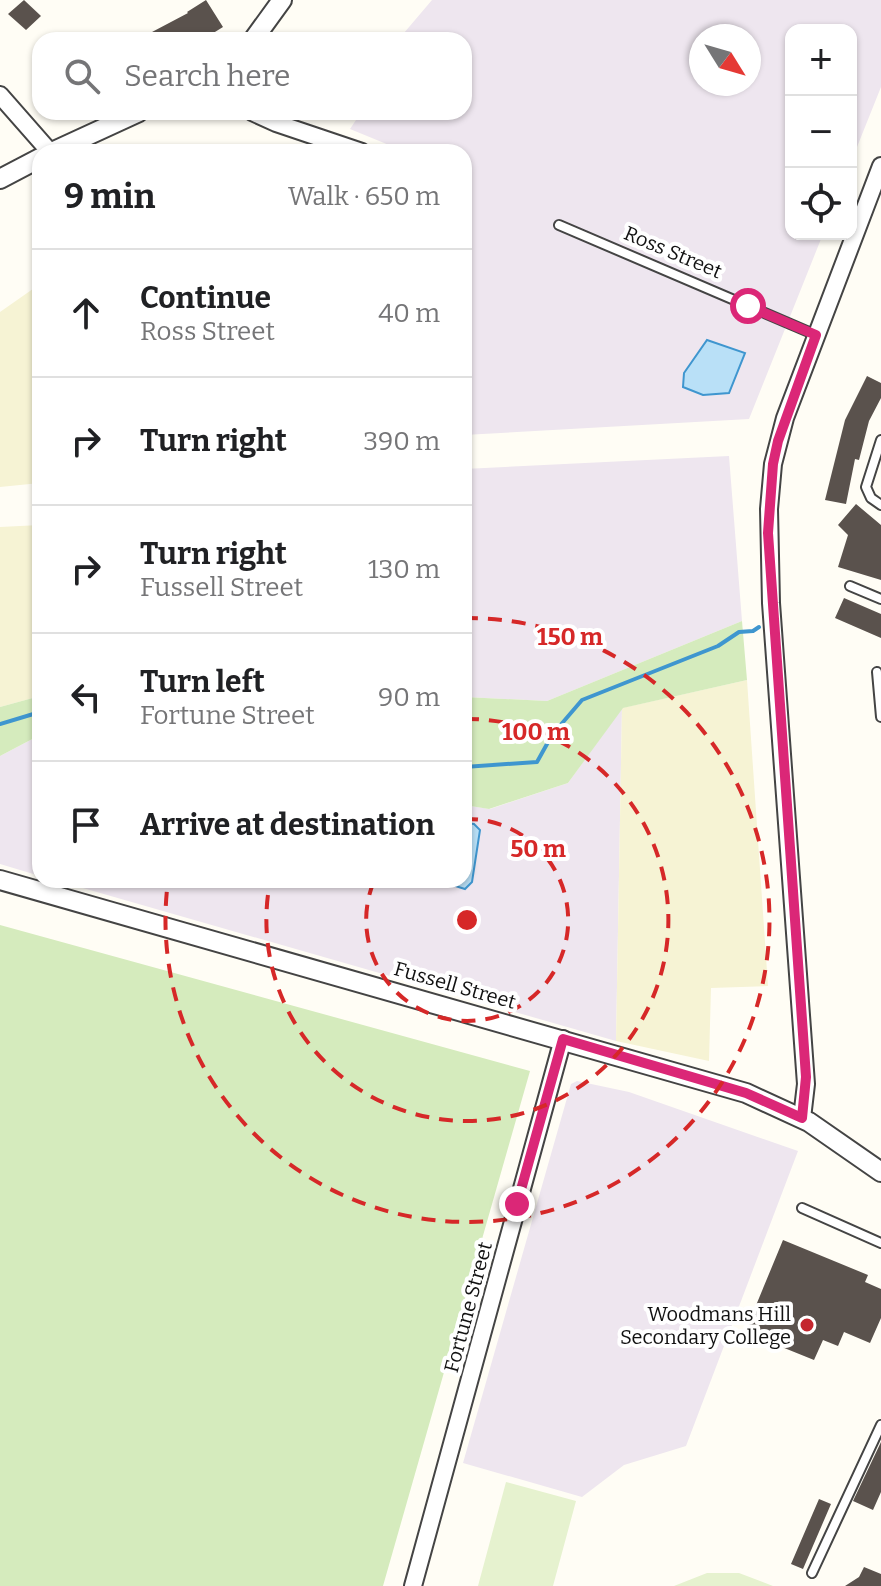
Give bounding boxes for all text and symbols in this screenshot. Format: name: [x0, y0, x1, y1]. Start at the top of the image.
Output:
north arrow: [689, 24, 761, 96]
map controls: [785, 24, 857, 240]
button: +: [785, 24, 857, 96]
search box: [32, 32, 472, 120]
icon: search: [60, 54, 104, 98]
text: Search here: [124, 58, 291, 94]
button: −: [785, 96, 857, 168]
button: locate: [785, 168, 857, 240]
text: 9 min: [64, 176, 155, 217]
text: Walk · 650 m: [288, 181, 440, 212]
street label: Ross Street: [621, 221, 725, 283]
text: Continue: [140, 280, 271, 316]
route start: [730, 288, 766, 324]
icon: ahead: [64, 291, 108, 335]
text: 40 m: [378, 298, 440, 329]
text: Ross Street: [140, 316, 275, 347]
icon: right: [64, 419, 108, 463]
text: Turn right: [140, 423, 287, 459]
text: 390 m: [363, 426, 440, 457]
text: Turn right: [140, 536, 287, 572]
icon: right: [64, 547, 108, 591]
text: 130 m: [368, 554, 440, 585]
text: Fussell Street: [140, 572, 303, 603]
text: 150 m: [537, 623, 603, 651]
text: Turn left: [140, 664, 265, 700]
icon: left: [64, 675, 108, 719]
text: 90 m: [378, 682, 440, 713]
text: Fortune Street: [140, 700, 315, 731]
text: 100 m: [502, 718, 570, 746]
icon: arrive: [64, 803, 108, 847]
text: Arrive at destination: [140, 807, 435, 843]
text: 50 m: [510, 835, 566, 863]
centre of rings: [453, 906, 481, 934]
street label: Fussell Street: [391, 956, 519, 1014]
route end: [499, 1186, 535, 1222]
street label: Fortune Street: [439, 1239, 497, 1375]
place label: Woodmans Hill Secondary College: [620, 1302, 791, 1349]
marker: Woodmans Hill Secondary College: [798, 1316, 816, 1334]

